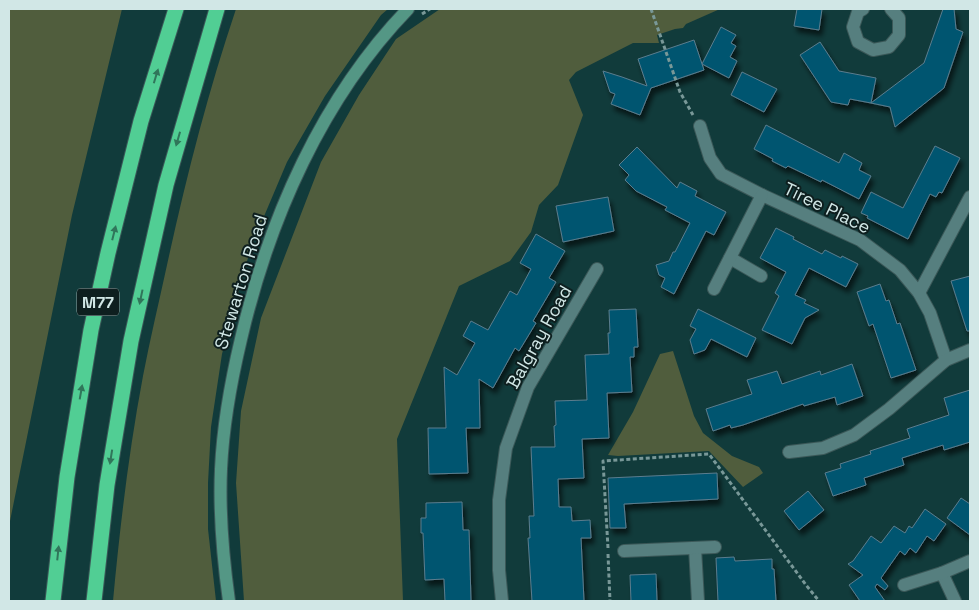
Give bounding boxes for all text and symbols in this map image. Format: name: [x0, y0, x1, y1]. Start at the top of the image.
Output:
one-way arrow: [152, 68, 160, 83]
one-way arrow: [174, 132, 182, 147]
street label: Tiree Place: [780, 177, 874, 238]
street label: Stewarton Road: [209, 212, 272, 352]
one-way arrow: [110, 225, 118, 240]
street label: Balgray Road: [501, 281, 576, 392]
road number: M77: [77, 288, 119, 316]
one-way arrow: [136, 290, 144, 306]
one-way arrow: [77, 384, 85, 400]
one-way arrow: [107, 450, 115, 466]
one-way arrow: [54, 544, 62, 560]

